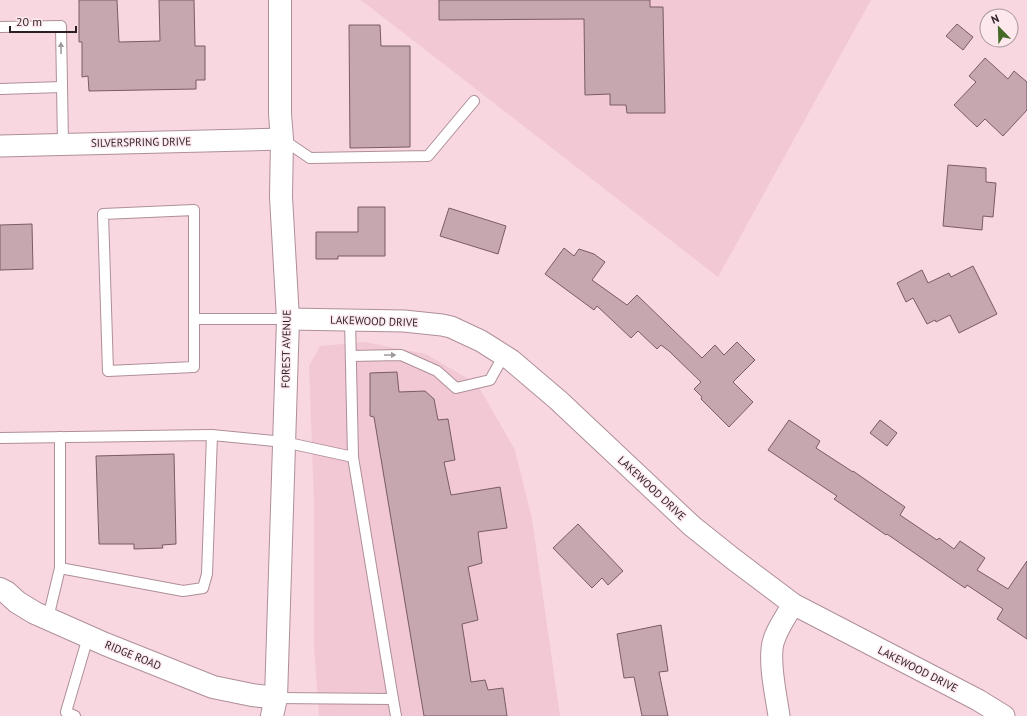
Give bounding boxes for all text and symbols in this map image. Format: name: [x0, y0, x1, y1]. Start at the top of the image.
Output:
scale bar: [10, 8, 76, 34]
north arrow: [979, 8, 1019, 48]
text: N: [989, 11, 1001, 27]
text: 20 m: [16, 14, 42, 29]
one-way arrow: [58, 42, 65, 54]
street label: SILVERSPRING DRIVE: [91, 134, 191, 150]
street label: FOREST AVENUE: [278, 310, 294, 388]
street label: LAKEWOOD DRIVE: [330, 312, 418, 330]
one-way arrow: [384, 352, 397, 358]
street label: LAKEWOOD DRIVE: [615, 453, 689, 523]
street label: RIDGE ROAD: [103, 637, 163, 673]
street label: LAKEWOOD DRIVE: [876, 643, 960, 695]

